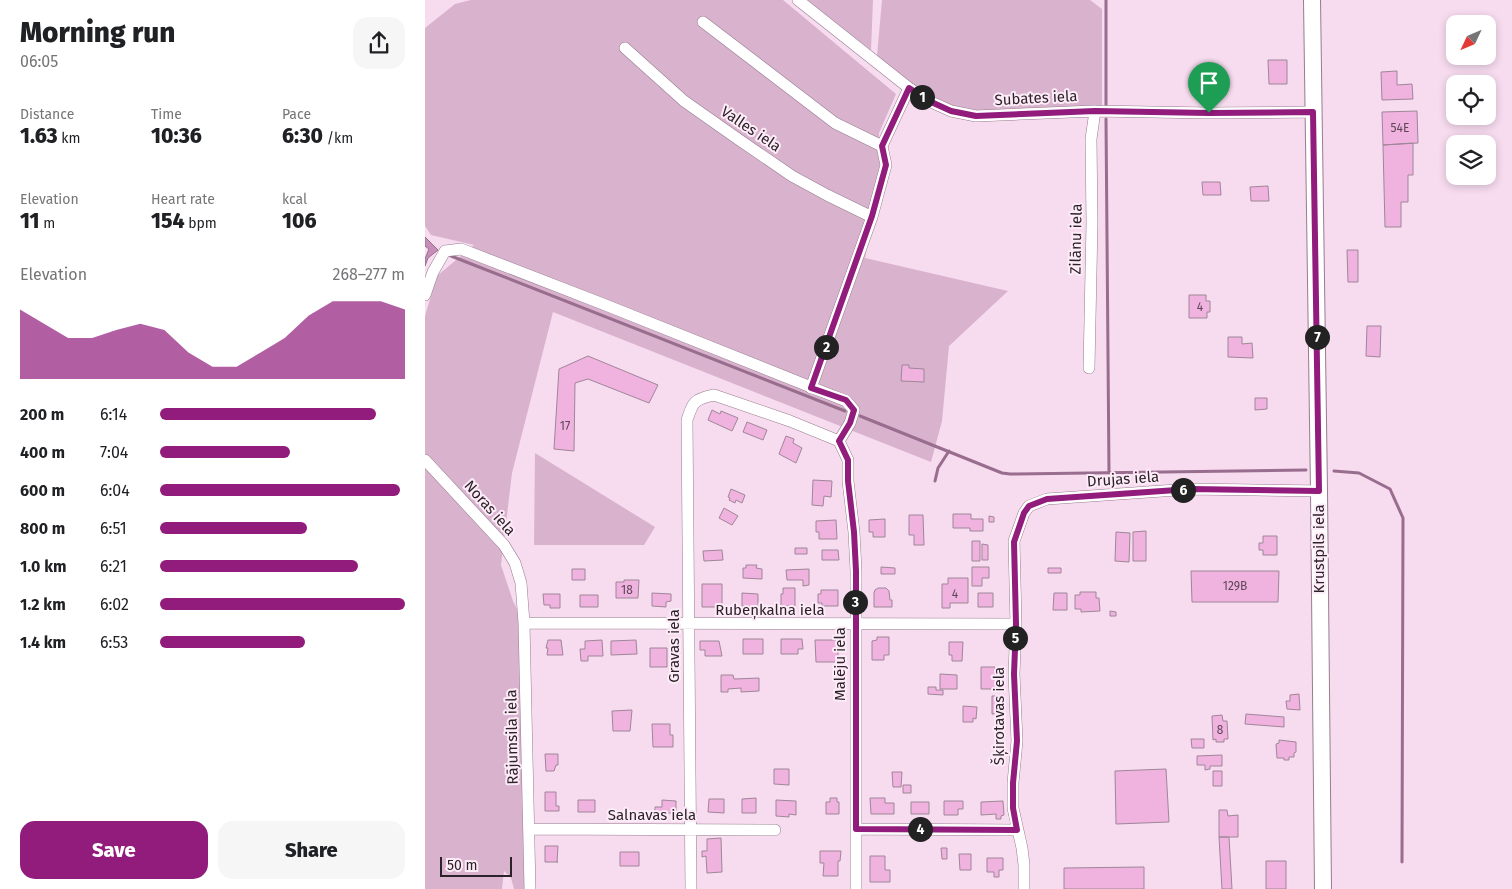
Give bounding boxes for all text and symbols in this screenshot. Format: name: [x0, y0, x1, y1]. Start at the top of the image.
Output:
north arrow: [1446, 15, 1496, 65]
map controls: [1446, 15, 1496, 185]
text: Morning run: [20, 16, 175, 49]
button: share: [353, 17, 405, 69]
text: 06:05: [20, 52, 58, 71]
pin: [1188, 62, 1230, 113]
icon: arrive: [1195, 69, 1223, 97]
button: locate: [1446, 75, 1496, 125]
pin: 1: [909, 84, 935, 110]
street label: Subates iela: [994, 87, 1078, 109]
text: 1: [919, 89, 926, 106]
street label: Valles iela: [718, 102, 784, 156]
text: Distance: [20, 106, 74, 123]
text: Time: [151, 106, 182, 123]
text: Pace: [282, 106, 311, 123]
house number: 54E: [1391, 121, 1409, 135]
text: 1.63: [20, 123, 58, 149]
text: 10:36: [151, 123, 202, 149]
text: 6:30: [282, 123, 323, 149]
text: km: [58, 130, 81, 147]
text: /km: [323, 130, 353, 147]
button: layers: [1446, 135, 1496, 185]
text: Elevation: [20, 191, 79, 208]
text: Heart rate: [151, 191, 215, 208]
text: kcal: [282, 191, 307, 208]
street label: Zilānu iela: [1066, 203, 1086, 275]
text: 11: [20, 208, 39, 234]
text: 154: [151, 208, 184, 234]
text: 106: [282, 208, 316, 234]
text: m: [39, 215, 55, 232]
text: bpm: [184, 215, 217, 232]
text: Elevation: [20, 265, 87, 284]
text: 268–277 m: [332, 265, 405, 284]
house number: 4: [1197, 300, 1204, 314]
pin: 7: [1305, 324, 1329, 350]
text: 7: [1314, 329, 1321, 346]
pin: 2: [813, 334, 839, 360]
text: 2: [823, 339, 830, 356]
text: 200 m: [20, 405, 64, 424]
text: 6:14: [100, 405, 127, 424]
house number: 17: [560, 419, 570, 433]
text: 400 m: [20, 443, 65, 462]
text: 7:04: [100, 443, 128, 462]
street label: Drujas iela: [1086, 468, 1160, 490]
street label: Noras iela: [461, 477, 519, 539]
pin: 6: [1171, 478, 1195, 502]
text: 600 m: [20, 481, 65, 500]
text: 6:04: [100, 481, 130, 500]
text: 6: [1180, 482, 1187, 499]
street label: Krustpils iela: [1310, 504, 1328, 594]
text: 800 m: [20, 519, 65, 538]
text: 6:51: [100, 519, 127, 538]
text: 1.0 km: [20, 557, 67, 576]
text: 6:21: [100, 557, 127, 576]
house number: 129B: [1223, 579, 1247, 593]
house number: 18: [621, 583, 633, 597]
house number: 4: [952, 587, 959, 601]
pin: 3: [843, 590, 867, 614]
text: 3: [852, 594, 859, 611]
text: 1.2 km: [20, 595, 66, 614]
text: 6:02: [100, 595, 129, 614]
street label: Rubeņkalna iela: [715, 601, 825, 620]
street label: Gravas iela: [665, 609, 683, 683]
pin: 5: [1003, 626, 1027, 650]
street label: Malēju iela: [831, 627, 849, 701]
text: 5: [1012, 630, 1019, 647]
text: 1.4 km: [20, 633, 66, 652]
text: 6:53: [100, 633, 128, 652]
street label: Šķirotavas iela: [990, 667, 1009, 765]
street label: Rājumsila iela: [502, 689, 522, 785]
house number: 8: [1217, 723, 1224, 737]
street label: Salnavas iela: [608, 806, 696, 824]
pin: 4: [907, 816, 933, 842]
button: Save: [20, 821, 208, 879]
button: Share: [218, 821, 405, 879]
text: 4: [917, 821, 924, 838]
scale bar: [440, 854, 513, 877]
text: 50 m: [447, 857, 478, 874]

